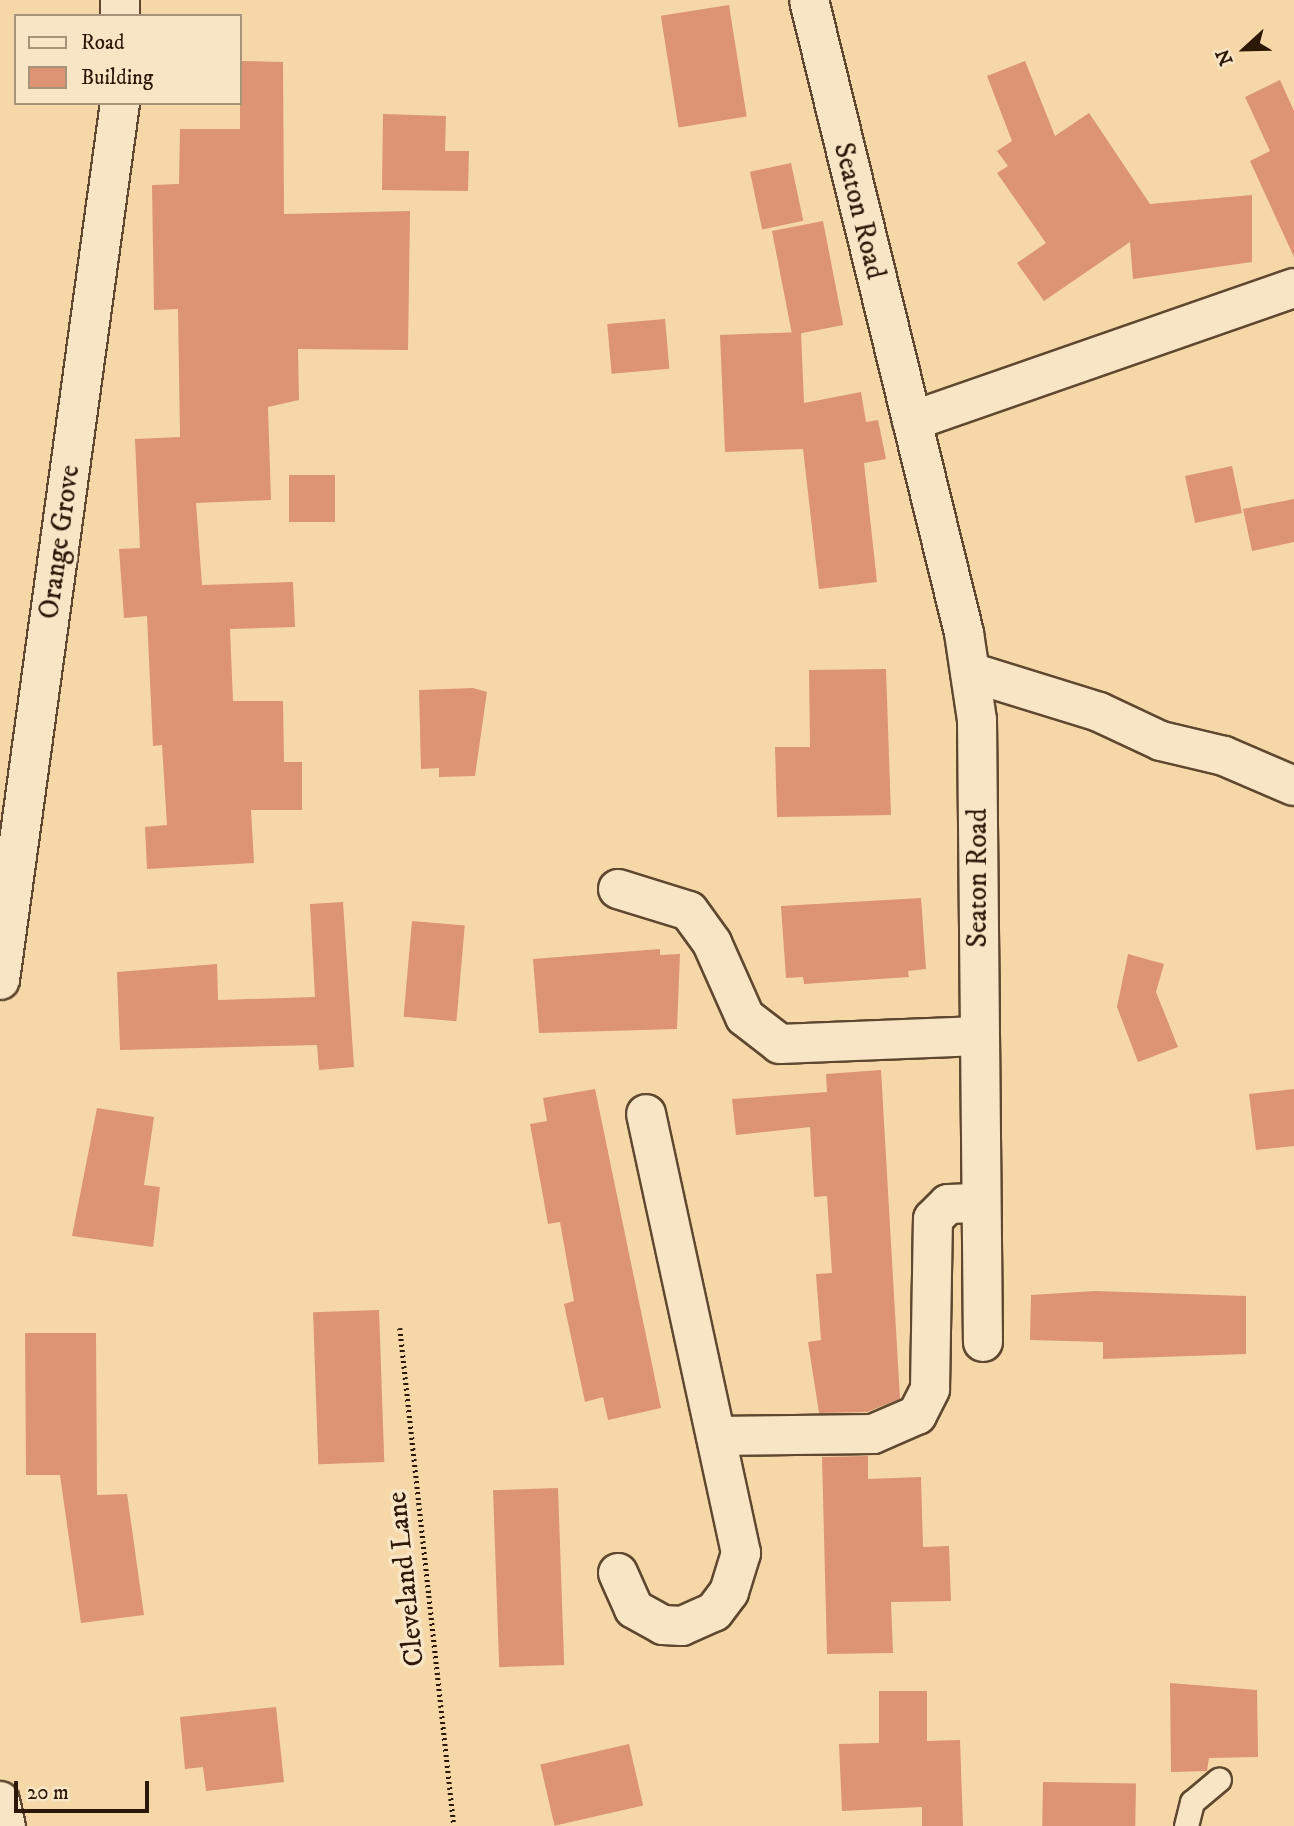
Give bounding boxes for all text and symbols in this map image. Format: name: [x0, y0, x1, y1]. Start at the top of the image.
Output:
legend: [14, 14, 242, 105]
north arrow: [1210, 14, 1280, 84]
text: Road: [81, 30, 125, 56]
text: N: [1211, 46, 1239, 69]
text: Building: [81, 65, 153, 91]
street label: Seaton Road: [826, 139, 892, 283]
street label: Orange Grove: [33, 463, 87, 621]
street label: Seaton Road: [961, 808, 995, 948]
street label: Cleveland Lane: [380, 1490, 432, 1668]
scale bar: [18, 1766, 152, 1810]
text: 20 m: [27, 1780, 69, 1806]

